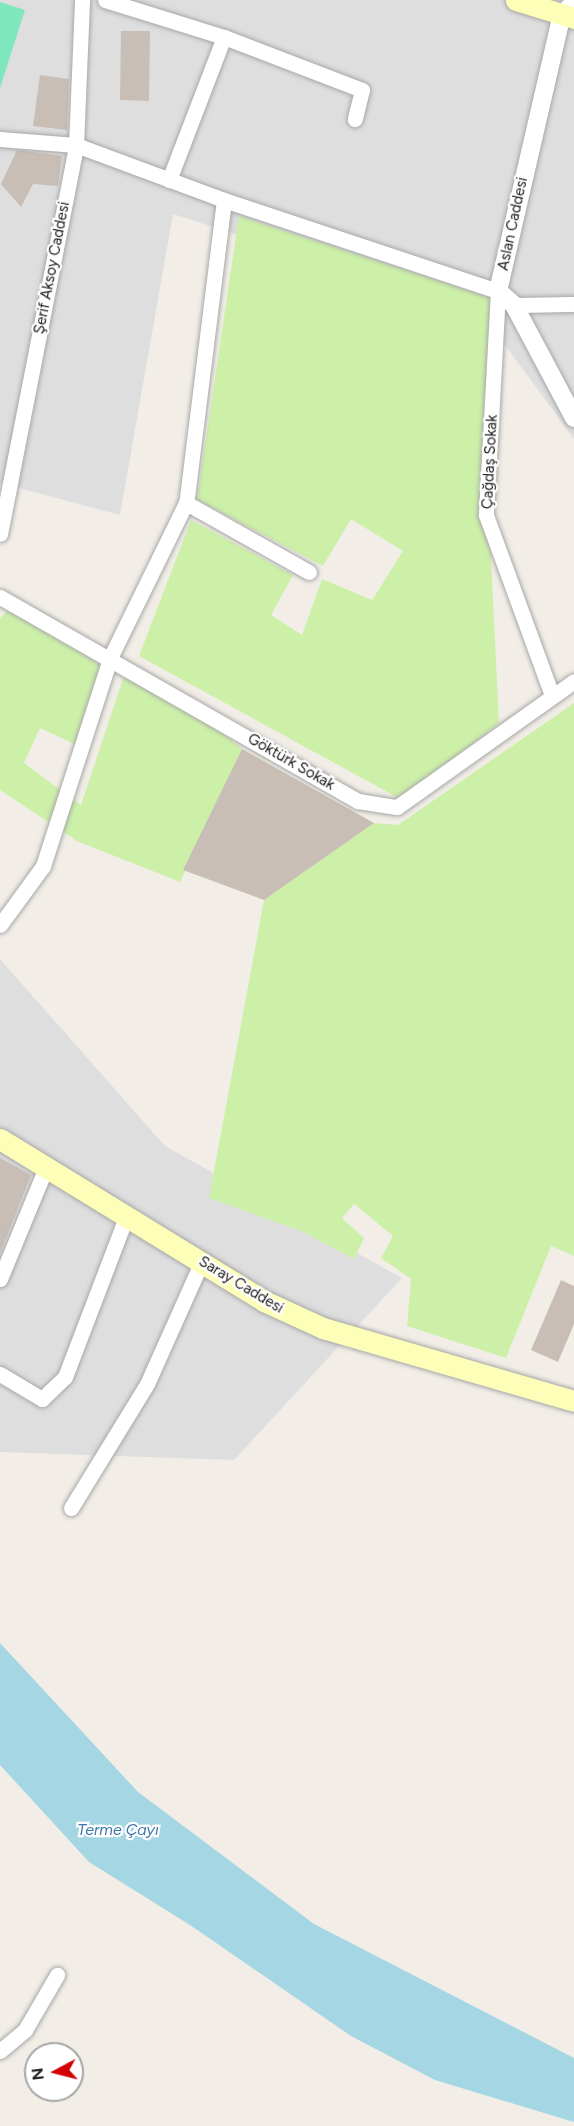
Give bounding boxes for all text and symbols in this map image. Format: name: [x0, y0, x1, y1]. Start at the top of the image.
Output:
street label: Aslan Caddesi: [494, 176, 532, 272]
street label: Şerif Aksoy Caddesi: [30, 200, 74, 336]
street label: Çağdaş Sokak: [479, 414, 501, 510]
street label: Göktürk Sokak: [244, 730, 338, 794]
street label: Saray Caddesi: [195, 1253, 287, 1317]
water label: Terme Çayı: [77, 1820, 159, 1840]
north arrow: [24, 2042, 84, 2102]
text: N: [27, 2067, 48, 2081]

